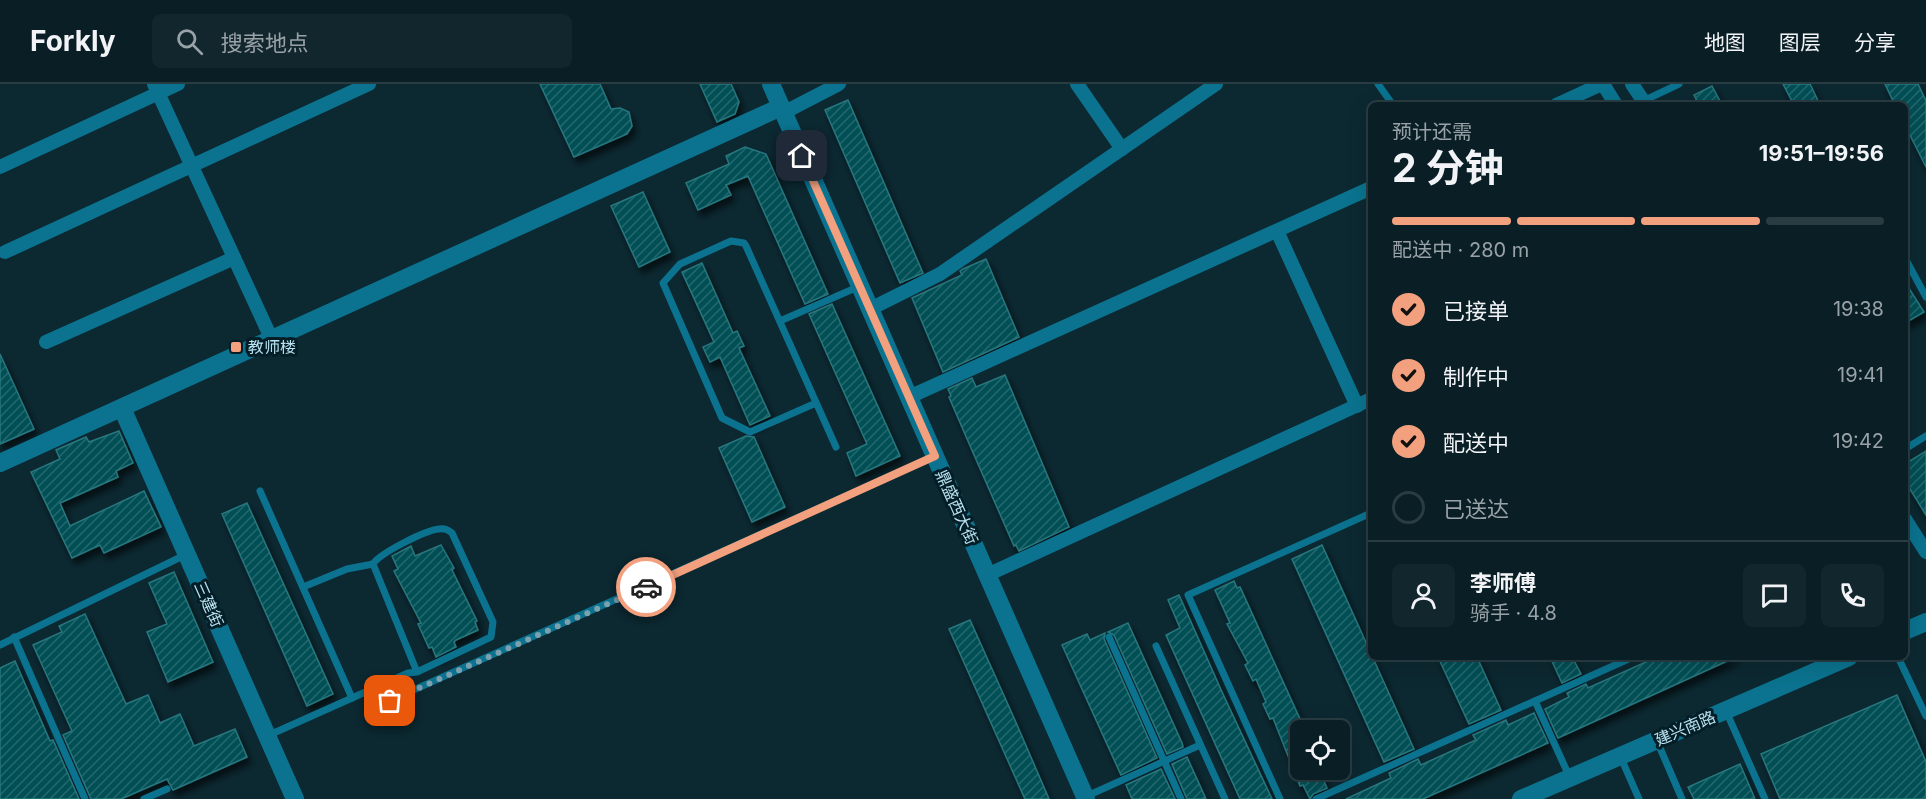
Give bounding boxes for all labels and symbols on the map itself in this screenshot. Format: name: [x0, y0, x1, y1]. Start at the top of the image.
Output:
pin: [776, 130, 827, 181]
place label: 教师楼: [248, 337, 296, 357]
marker: 教师楼: [229, 340, 243, 354]
street label: 鼎盛西大街: [932, 466, 982, 548]
courier: [616, 557, 676, 617]
street label: 三建街: [190, 578, 228, 630]
pin: [364, 675, 415, 726]
street label: 建兴南路: [1652, 706, 1718, 750]

